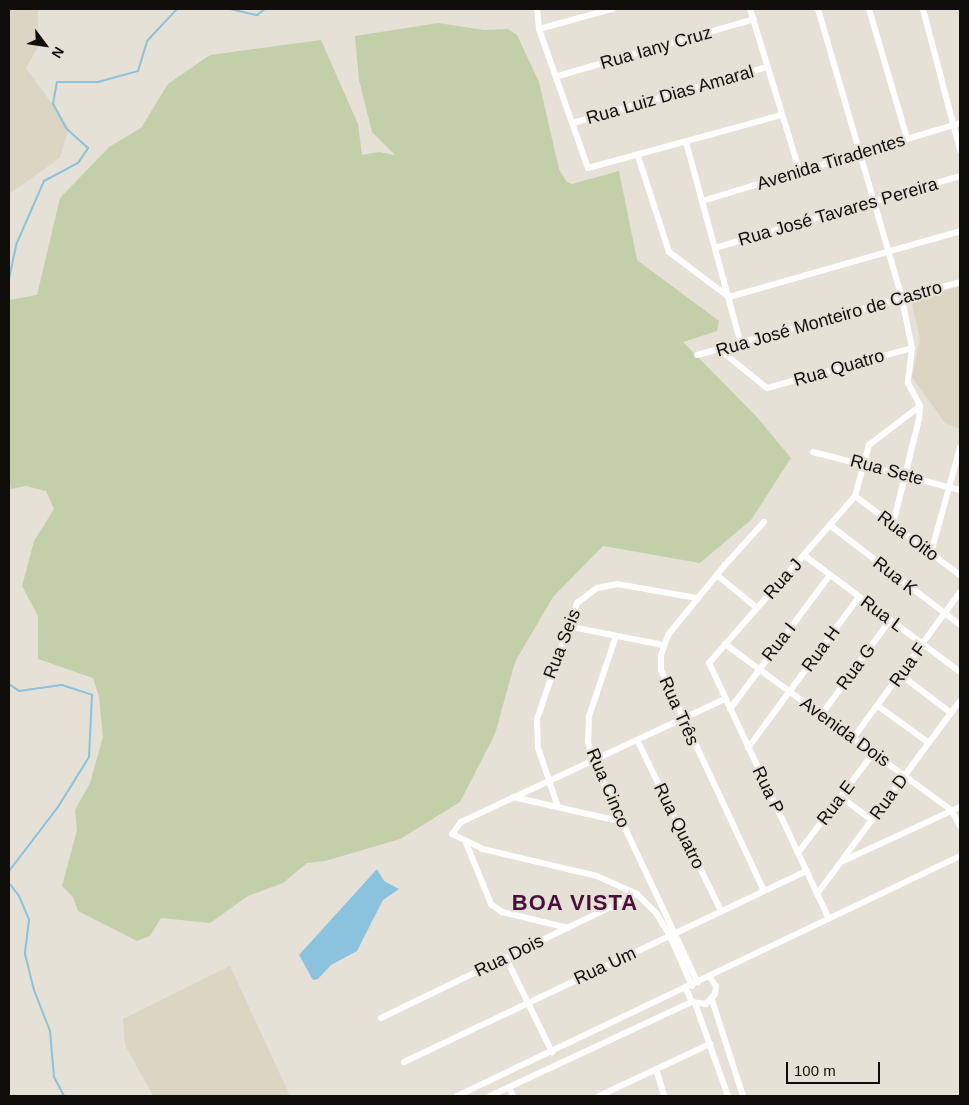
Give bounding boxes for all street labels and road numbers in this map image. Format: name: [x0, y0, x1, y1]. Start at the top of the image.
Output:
street label: Rua Iany Cruz: [598, 22, 714, 74]
street label: Rua Luiz Dias Amaral: [583, 61, 757, 129]
street label: Avenida Tiradentes: [754, 129, 908, 195]
street label: Rua José Tavares Pereira: [735, 173, 941, 251]
street label: Rua José Monteiro de Castro: [714, 276, 944, 362]
street label: Rua Quatro: [791, 345, 887, 391]
street label: Rua Sete: [848, 450, 926, 490]
street label: Rua Oito: [873, 506, 943, 566]
street label: Rua K: [869, 552, 921, 600]
street label: Rua J: [759, 554, 807, 604]
street label: Rua L: [856, 591, 908, 637]
street label: Rua Seis: [539, 606, 585, 682]
street label: Rua I: [757, 618, 801, 666]
street label: Rua H: [797, 622, 845, 676]
street label: Rua F: [885, 639, 931, 691]
street label: Rua G: [832, 640, 880, 694]
street label: Rua Três: [654, 673, 704, 749]
street label: Avenida Dois: [796, 692, 894, 772]
street label: Rua Cinco: [582, 745, 634, 831]
street label: Rua P: [747, 763, 789, 817]
street label: Rua D: [865, 770, 913, 824]
street label: Rua E: [812, 777, 860, 829]
street label: Rua Quatro: [649, 779, 709, 873]
street label: Rua Dois: [471, 930, 547, 982]
street label: Rua Um: [571, 942, 639, 990]

